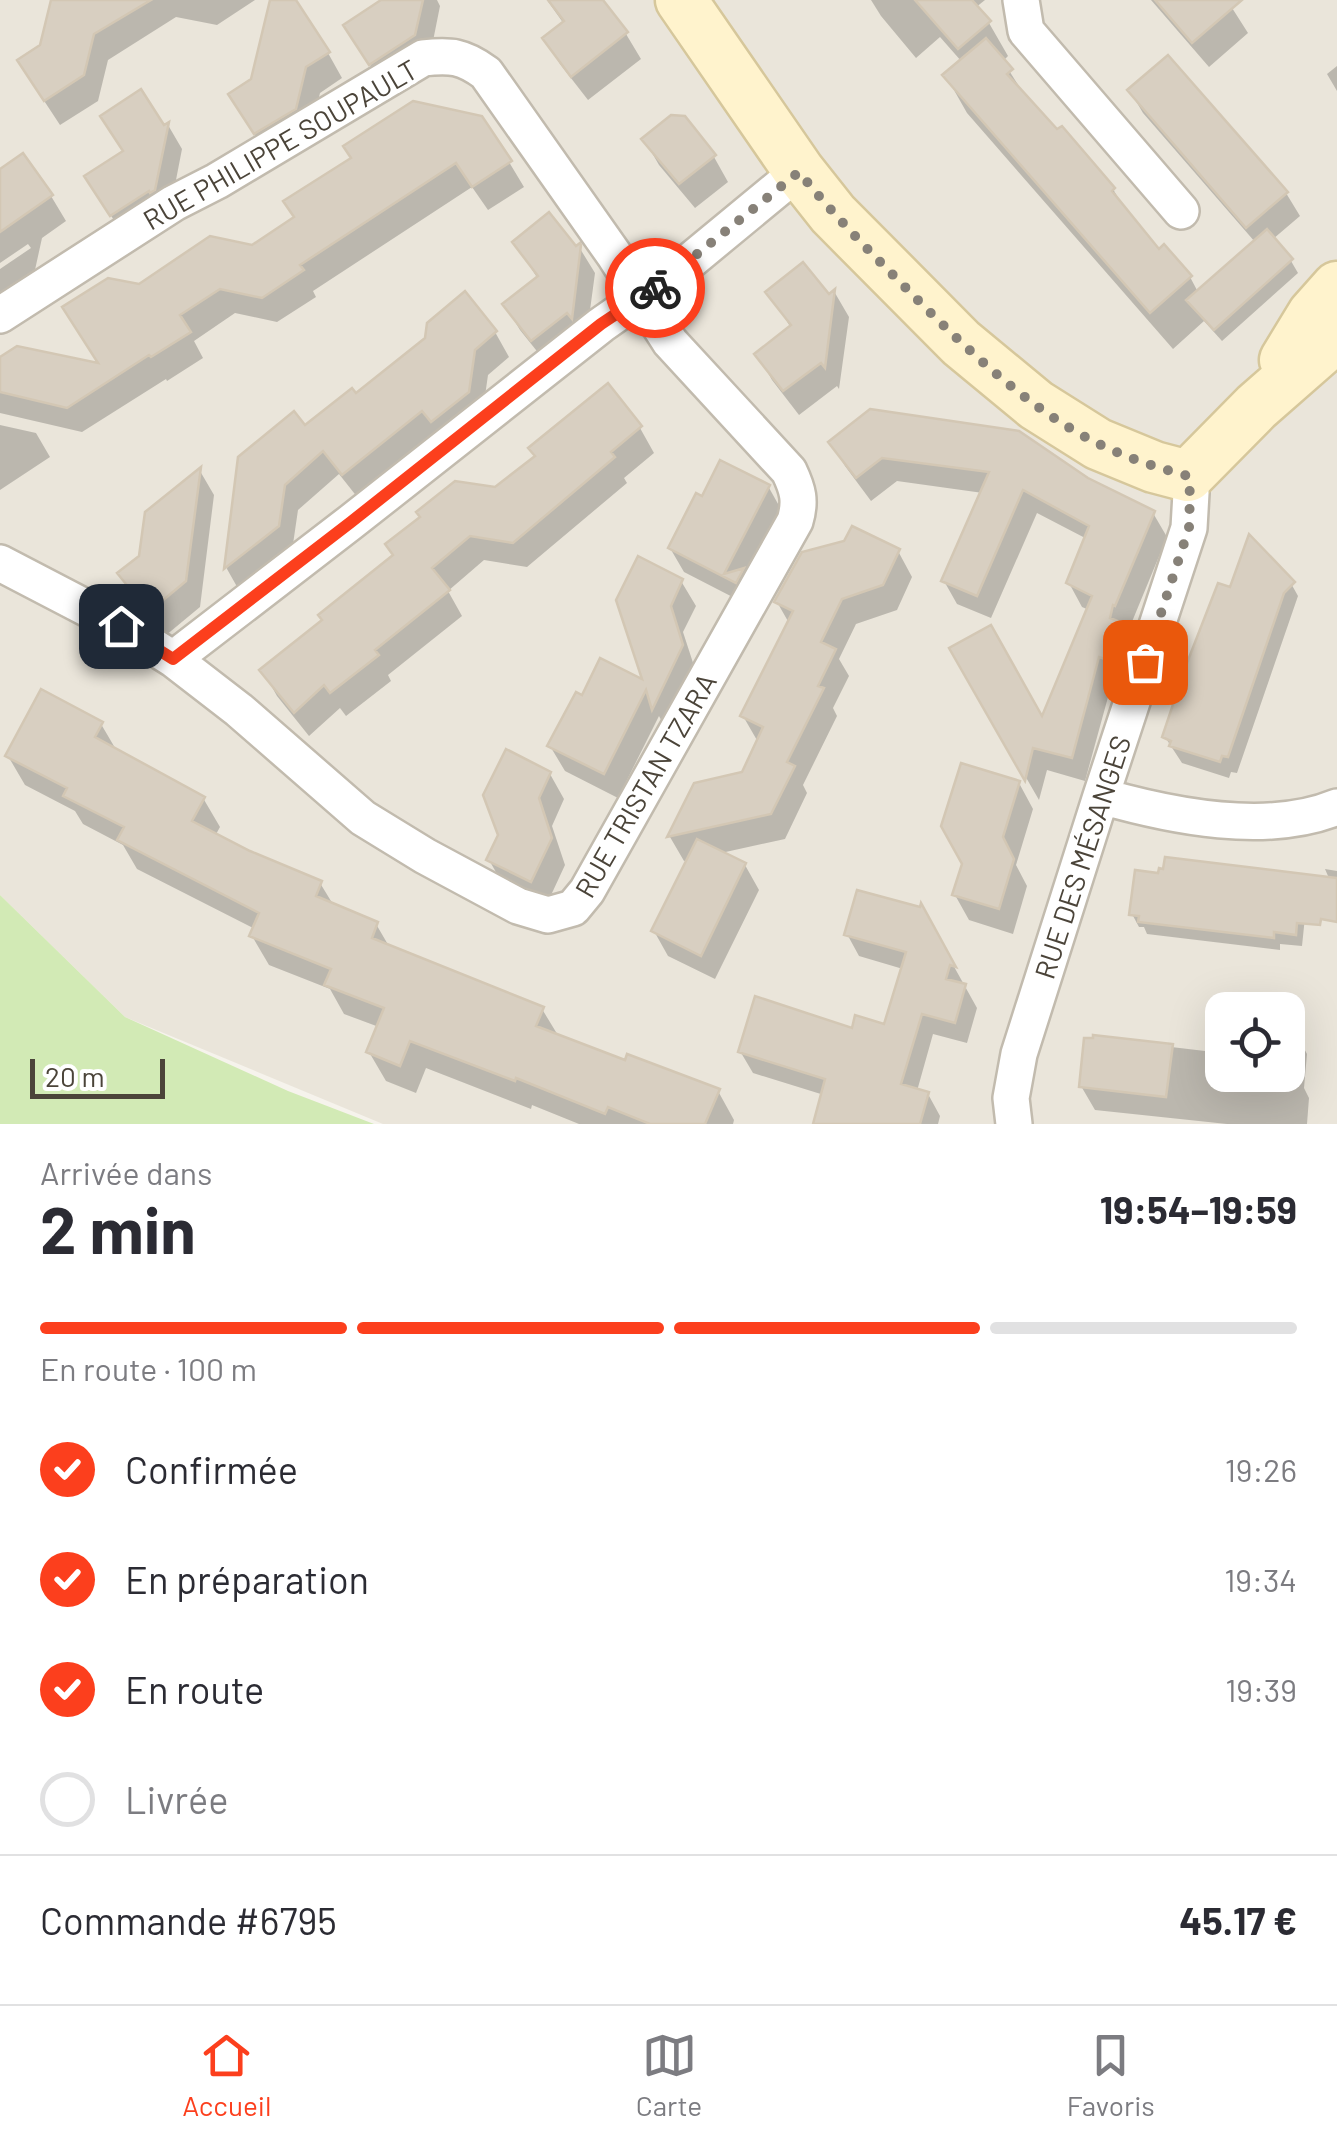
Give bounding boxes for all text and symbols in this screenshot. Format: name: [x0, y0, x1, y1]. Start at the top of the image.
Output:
street label: RUE PHILIPPE SOUPAULT: [137, 52, 423, 236]
courier: [605, 238, 705, 338]
icon: bike: [628, 261, 683, 316]
pin: [79, 584, 164, 669]
icon: home: [94, 599, 149, 654]
pin: [1103, 620, 1188, 705]
icon: bag: [1118, 635, 1173, 690]
street label: RUE TRISTAN TZARA: [567, 667, 723, 903]
street label: RUE DES MÉSANGES: [1027, 731, 1137, 983]
map controls: [1205, 992, 1305, 1092]
button: locate: [1205, 992, 1305, 1092]
scale bar: [30, 1054, 165, 1098]
text: 20 m: [45, 1059, 105, 1093]
text: Arrivée dans: [40, 1153, 213, 1191]
text: 19:54–19:59: [1100, 1186, 1297, 1232]
text: 2 min: [40, 1189, 196, 1267]
text: En route · 100 m: [40, 1349, 257, 1387]
icon: check: [40, 1442, 95, 1497]
text: Confirmée: [125, 1446, 298, 1492]
text: 19:26: [1225, 1450, 1297, 1488]
icon: check: [40, 1552, 95, 1607]
text: En préparation: [125, 1556, 369, 1602]
text: 19:34: [1224, 1560, 1297, 1598]
icon: check: [40, 1662, 95, 1717]
text: En route: [125, 1666, 264, 1712]
text: 19:39: [1225, 1670, 1297, 1708]
text: Livrée: [125, 1776, 228, 1822]
text: Commande #6795: [40, 1897, 337, 1943]
text: 45.17 €: [1179, 1897, 1297, 1943]
tab: Accueil: [182, 2028, 271, 2122]
tab: Carte: [636, 2028, 702, 2122]
tab: Favoris: [1067, 2028, 1155, 2122]

